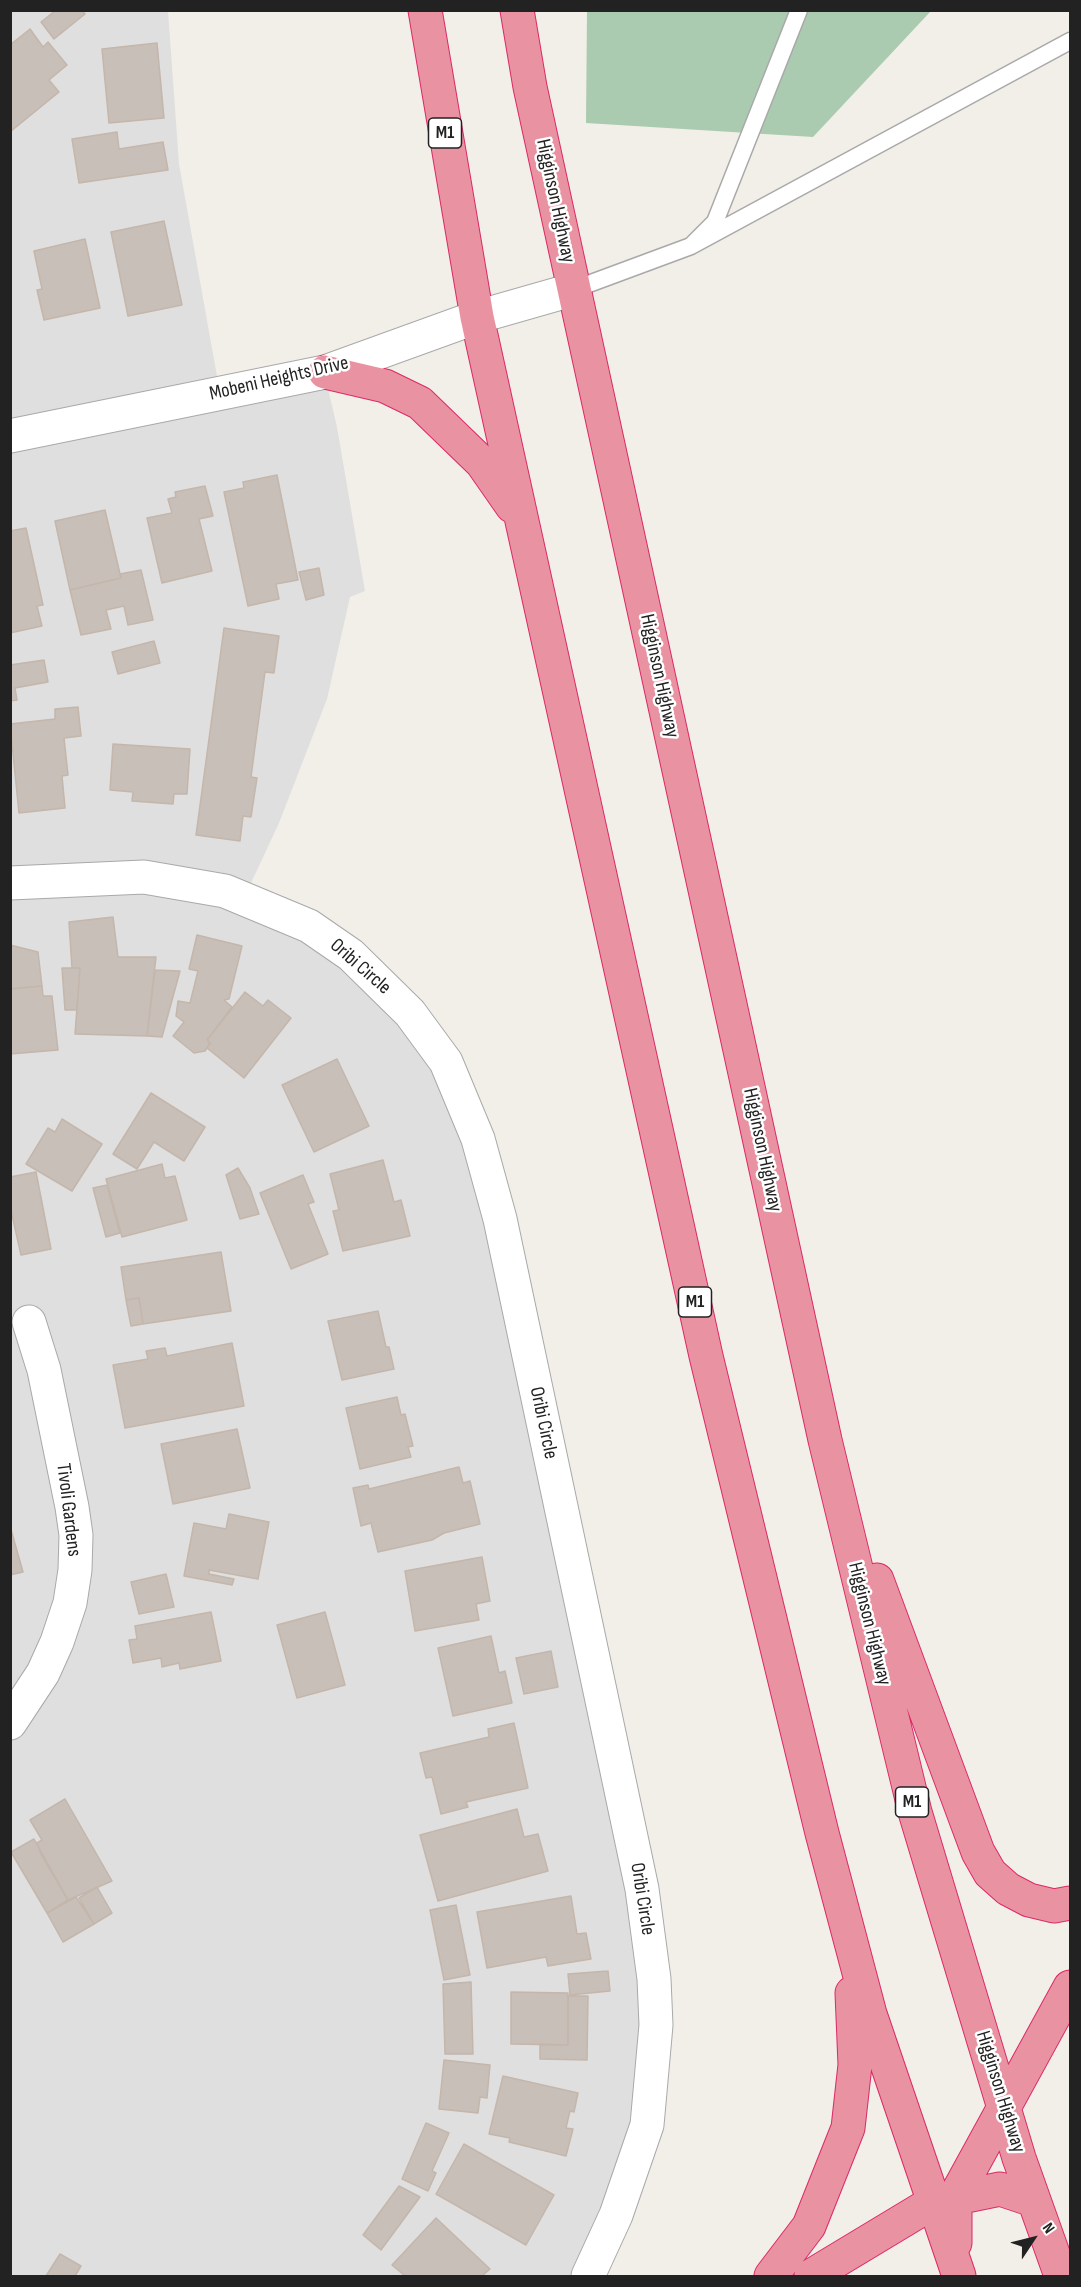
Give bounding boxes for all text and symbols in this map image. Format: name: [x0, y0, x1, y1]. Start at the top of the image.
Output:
road number: M1: [428, 118, 462, 148]
street label: Higginson Highway: [530, 137, 580, 265]
street label: Mobeni Heights Drive: [207, 351, 351, 407]
street label: Higginson Highway: [634, 612, 684, 740]
street label: Oribi Circle: [325, 934, 395, 1000]
street label: Higginson Highway: [737, 1086, 787, 1214]
road number: M1: [678, 1287, 712, 1317]
street label: Oribi Circle: [524, 1385, 562, 1461]
street label: Tivoli Gardens: [50, 1462, 86, 1558]
street label: Higginson Highway: [842, 1560, 896, 1688]
road number: M1: [896, 1787, 928, 1817]
street label: Oribi Circle: [624, 1861, 660, 1937]
street label: Higginson Highway: [970, 2028, 1030, 2156]
north arrow: [1003, 2209, 1063, 2269]
text: N: [1038, 2219, 1058, 2237]

